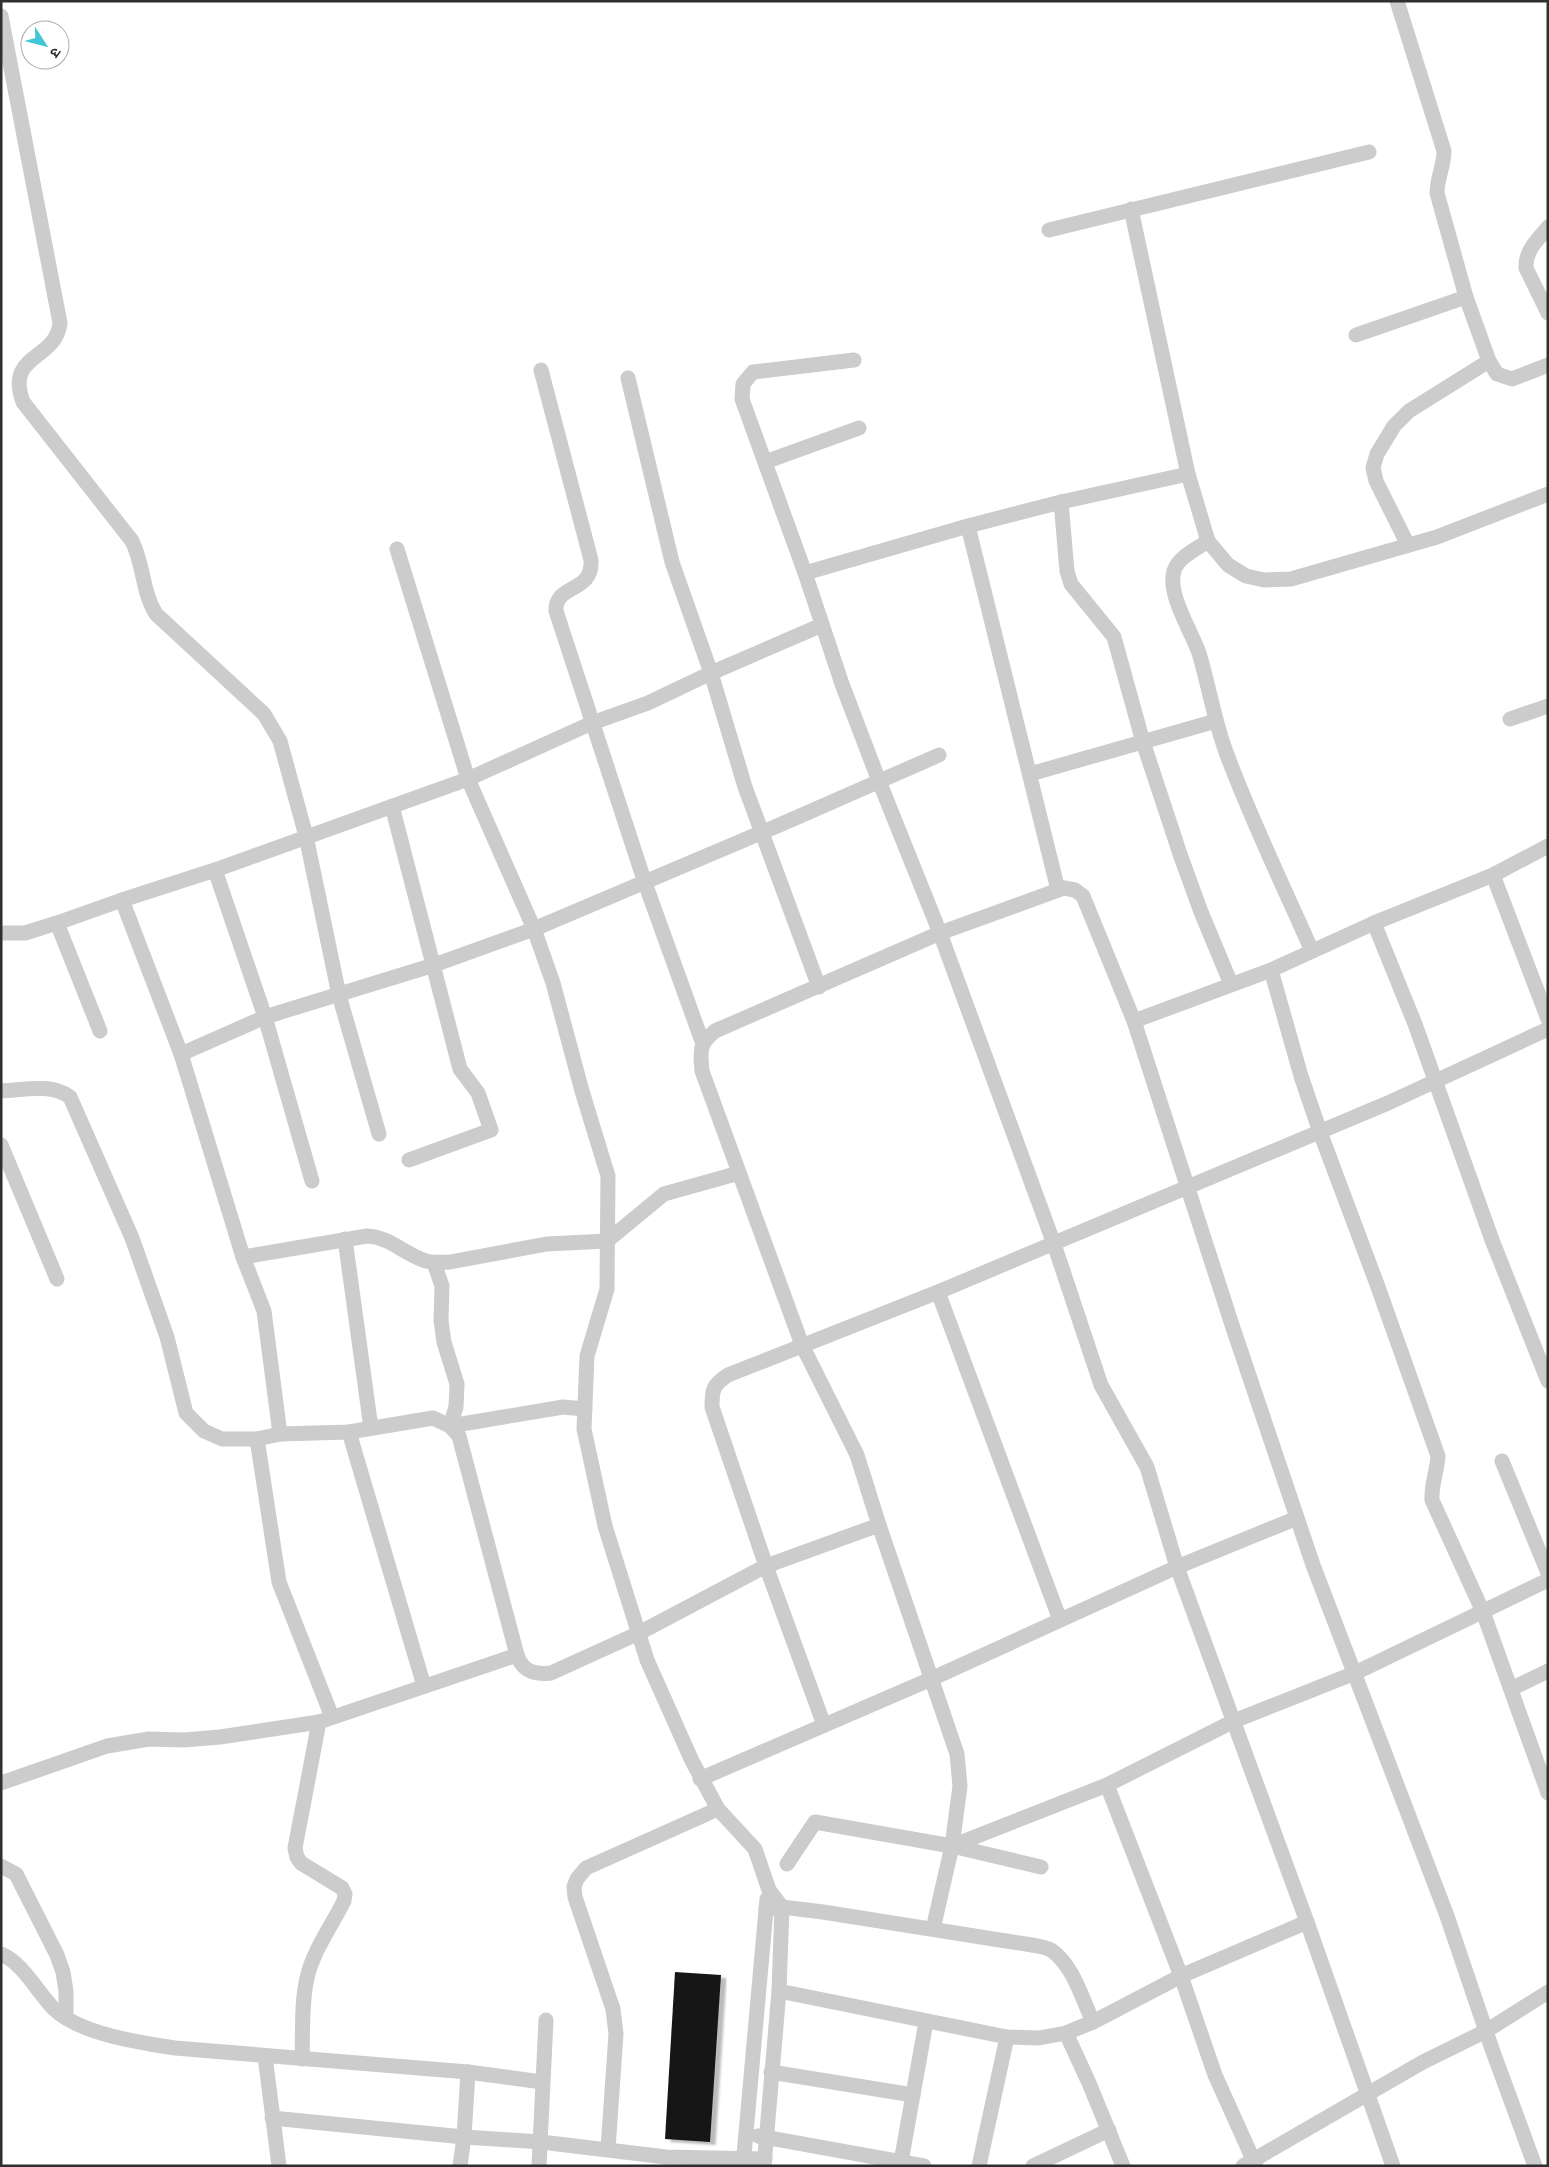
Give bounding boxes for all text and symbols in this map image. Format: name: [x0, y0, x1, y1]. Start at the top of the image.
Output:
north arrow: [20, 20, 70, 70]
text: उ: [45, 44, 66, 62]

